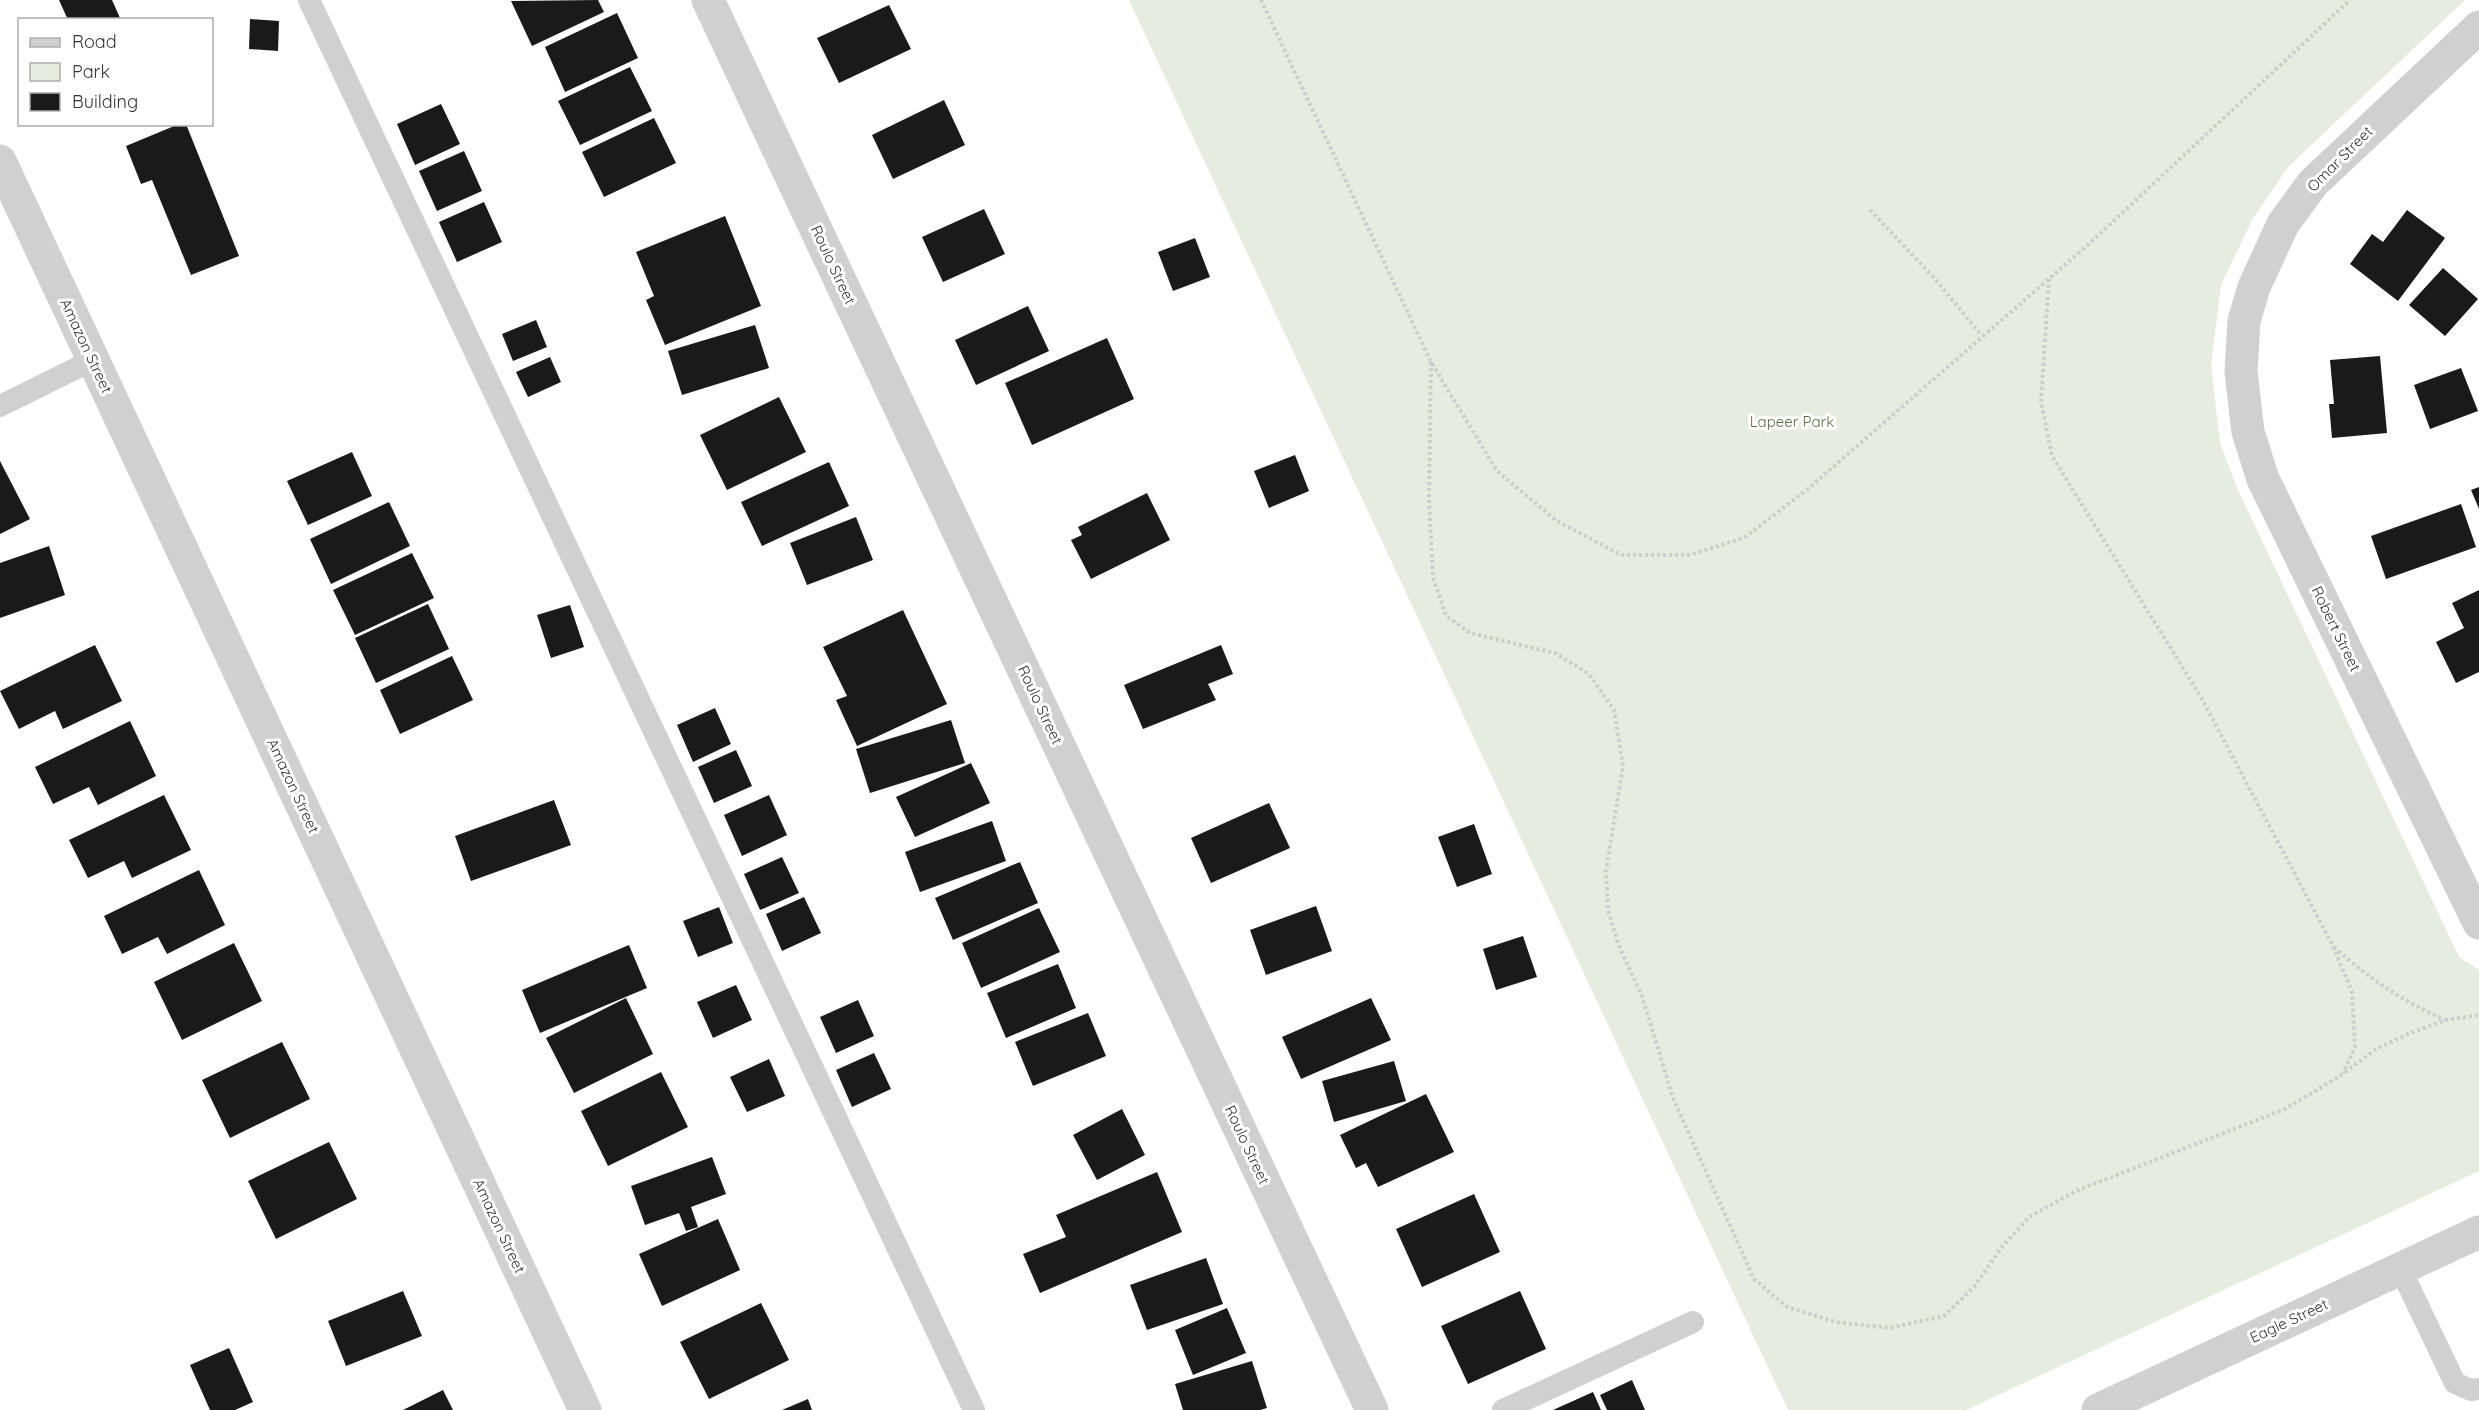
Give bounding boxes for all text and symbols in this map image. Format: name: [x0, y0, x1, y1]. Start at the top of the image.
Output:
legend: [18, 18, 213, 126]
text: Road: [72, 30, 117, 53]
text: Park: [72, 60, 110, 83]
text: Building: [72, 90, 138, 113]
street label: Omar Street: [2303, 122, 2376, 195]
street label: Roulo Street: [807, 222, 860, 307]
street label: Amazon Street: [56, 295, 117, 396]
park label: Lapeer Park: [1750, 412, 1834, 431]
street label: Robert Street: [2308, 583, 2365, 675]
street label: Roulo Street: [1014, 662, 1067, 747]
street label: Amazon Street: [263, 735, 324, 836]
street label: Roulo Street: [1221, 1102, 1274, 1187]
street label: Amazon Street: [469, 1175, 530, 1276]
street label: Eagle Street: [2247, 1294, 2331, 1347]

